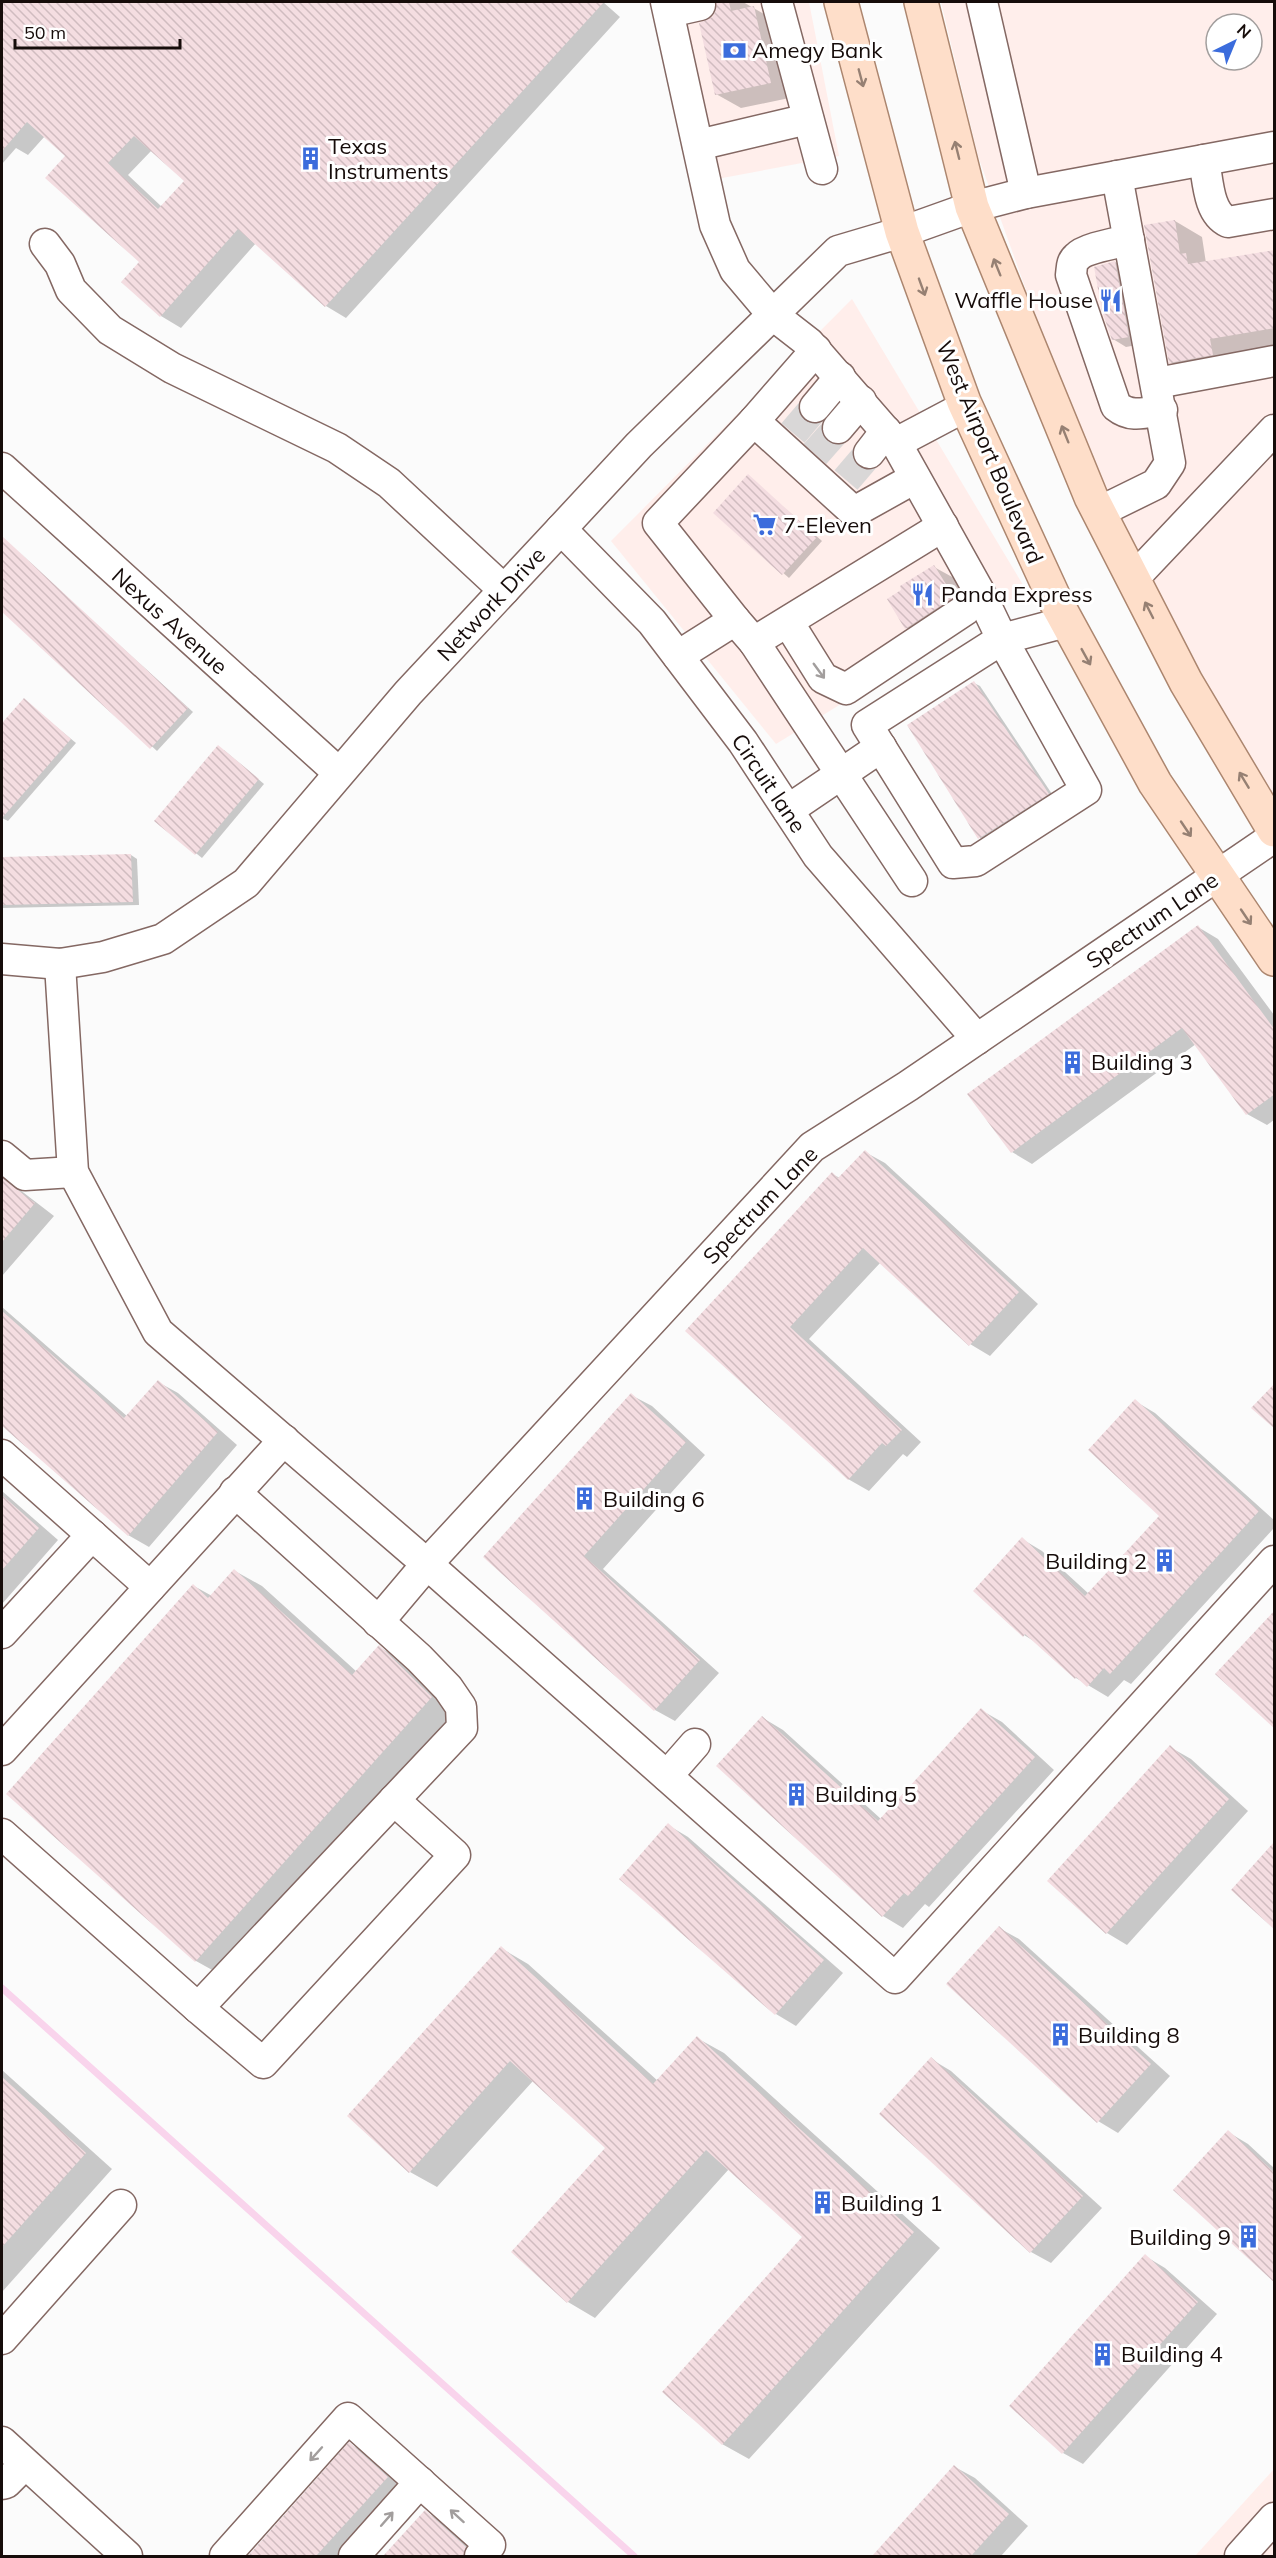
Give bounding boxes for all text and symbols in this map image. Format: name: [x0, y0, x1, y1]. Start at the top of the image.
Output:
scale bar: [15, 12, 180, 50]
north arrow: [1204, 12, 1264, 72]
text: N: [1233, 20, 1255, 42]
text: 50 m: [24, 21, 66, 44]
place label: Amegy Bank: [752, 36, 883, 64]
bank icon: Amegy Bank: [721, 37, 747, 63]
one-way arrow: [856, 68, 868, 87]
place label: Texas Instruments: [328, 132, 449, 185]
one-way arrow: [951, 141, 963, 160]
building icon: Texas Instruments: [297, 146, 323, 172]
one-way arrow: [991, 258, 1002, 277]
one-way arrow: [918, 277, 929, 296]
place label: Waffle House: [954, 286, 1093, 314]
restaurant icon: Waffle House: [1098, 287, 1124, 313]
street label: West Airport Boulevard: [930, 336, 1050, 568]
one-way arrow: [1059, 425, 1070, 443]
place label: 7-Eleven: [783, 511, 872, 539]
supermarket icon: 7-Eleven: [752, 512, 778, 538]
street label: Network Drive: [431, 541, 551, 667]
street label: Nexus Avenue: [106, 562, 234, 680]
place label: Panda Express: [941, 580, 1093, 608]
restaurant icon: Panda Express: [910, 581, 936, 607]
one-way arrow: [1143, 601, 1154, 619]
one-way arrow: [1080, 648, 1092, 665]
one-way arrow: [813, 663, 826, 679]
street label: Circuit lane: [726, 728, 812, 838]
one-way arrow: [1238, 772, 1250, 789]
one-way arrow: [1180, 820, 1192, 836]
street label: Spectrum Lane: [1081, 866, 1223, 974]
one-way arrow: [1240, 908, 1252, 925]
place label: Building 3: [1091, 1048, 1193, 1076]
building icon: Building 3: [1060, 1049, 1086, 1075]
street label: Spectrum Lane: [697, 1140, 823, 1270]
place label: Building 6: [603, 1485, 705, 1513]
building icon: Building 6: [572, 1486, 598, 1512]
place label: Building 2: [1045, 1547, 1147, 1575]
building icon: Building 2: [1152, 1548, 1178, 1574]
place label: Building 5: [815, 1780, 917, 1808]
building icon: Building 5: [784, 1781, 810, 1807]
place label: Building 8: [1078, 2021, 1180, 2049]
building icon: Building 8: [1047, 2022, 1073, 2048]
place label: Building 1: [841, 2189, 943, 2217]
building icon: Building 1: [810, 2190, 836, 2216]
place label: Building 9: [1129, 2223, 1231, 2251]
building icon: Building 9: [1236, 2224, 1262, 2250]
place label: Building 4: [1121, 2340, 1223, 2368]
building icon: Building 4: [1090, 2341, 1116, 2367]
one-way arrow: [309, 2446, 323, 2461]
one-way arrow: [450, 2509, 465, 2523]
one-way arrow: [380, 2512, 394, 2527]

